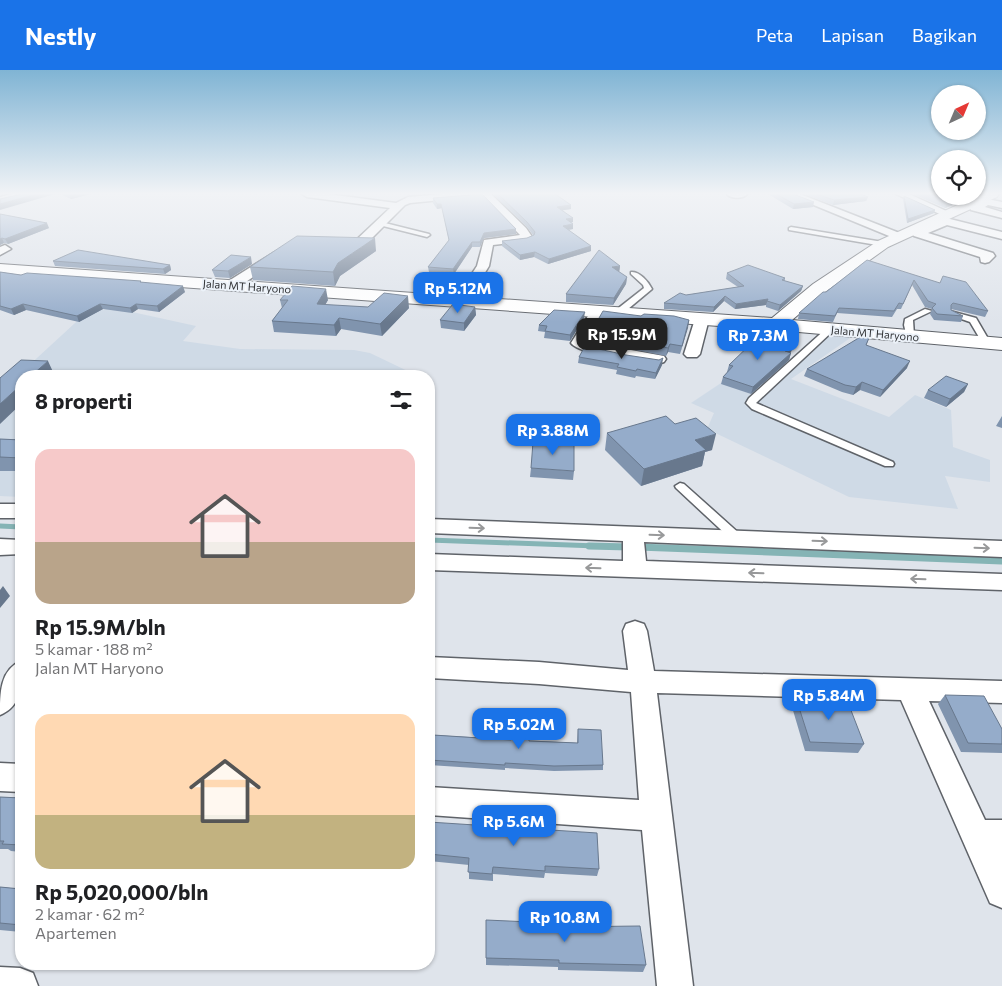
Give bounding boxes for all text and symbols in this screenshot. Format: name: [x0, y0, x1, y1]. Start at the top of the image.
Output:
text: Nestly: [25, 21, 97, 50]
text: Peta: [756, 24, 793, 46]
text: Lapisan: [821, 24, 884, 46]
text: Bagikan: [912, 24, 977, 46]
north arrow: [931, 85, 986, 140]
map controls: [931, 85, 986, 205]
button: locate: [931, 150, 986, 205]
pin: Rp 5.12M: [406, 272, 510, 314]
street label: Jalan MT Haryono: [202, 276, 292, 297]
text: Rp 5.12M: [424, 278, 492, 297]
pin: Rp 15.9M: [570, 318, 674, 360]
pin: Rp 7.3M: [712, 318, 804, 361]
street label: Jalan MT Haryono: [830, 323, 920, 344]
text: Rp 15.9M: [587, 324, 657, 343]
text: Rp 7.3M: [728, 325, 788, 344]
icon: filters: [387, 386, 415, 414]
text: 8 properti: [35, 388, 132, 413]
pin: Rp 3.88M: [501, 414, 605, 456]
text: Rp 3.88M: [517, 420, 589, 439]
icon: home: [180, 481, 270, 571]
one-way arrow: [469, 524, 485, 533]
one-way arrow: [649, 530, 665, 540]
one-way arrow: [811, 537, 827, 546]
one-way arrow: [974, 543, 990, 552]
one-way arrow: [586, 563, 602, 573]
one-way arrow: [748, 568, 764, 577]
one-way arrow: [911, 574, 927, 583]
text: Rp 15.9M/bln: [35, 614, 166, 639]
text: 5 kamar · 188 m²: [35, 639, 153, 658]
text: Jalan MT Haryono: [35, 658, 164, 677]
pin: Rp 5.84M: [777, 678, 881, 721]
text: Rp 5.84M: [793, 685, 865, 704]
pin: Rp 5.02M: [467, 708, 571, 750]
text: Rp 5.02M: [483, 714, 555, 733]
icon: home: [180, 746, 270, 836]
pin: Rp 5.6M: [468, 804, 560, 847]
text: Rp 5.6M: [483, 811, 545, 830]
text: Rp 5,020,000/bln: [35, 879, 208, 904]
pin: Rp 10.8M: [513, 900, 617, 943]
text: 2 kamar · 62 m²: [35, 904, 145, 923]
text: Rp 10.8M: [530, 907, 600, 926]
text: Apartemen: [35, 923, 117, 942]

